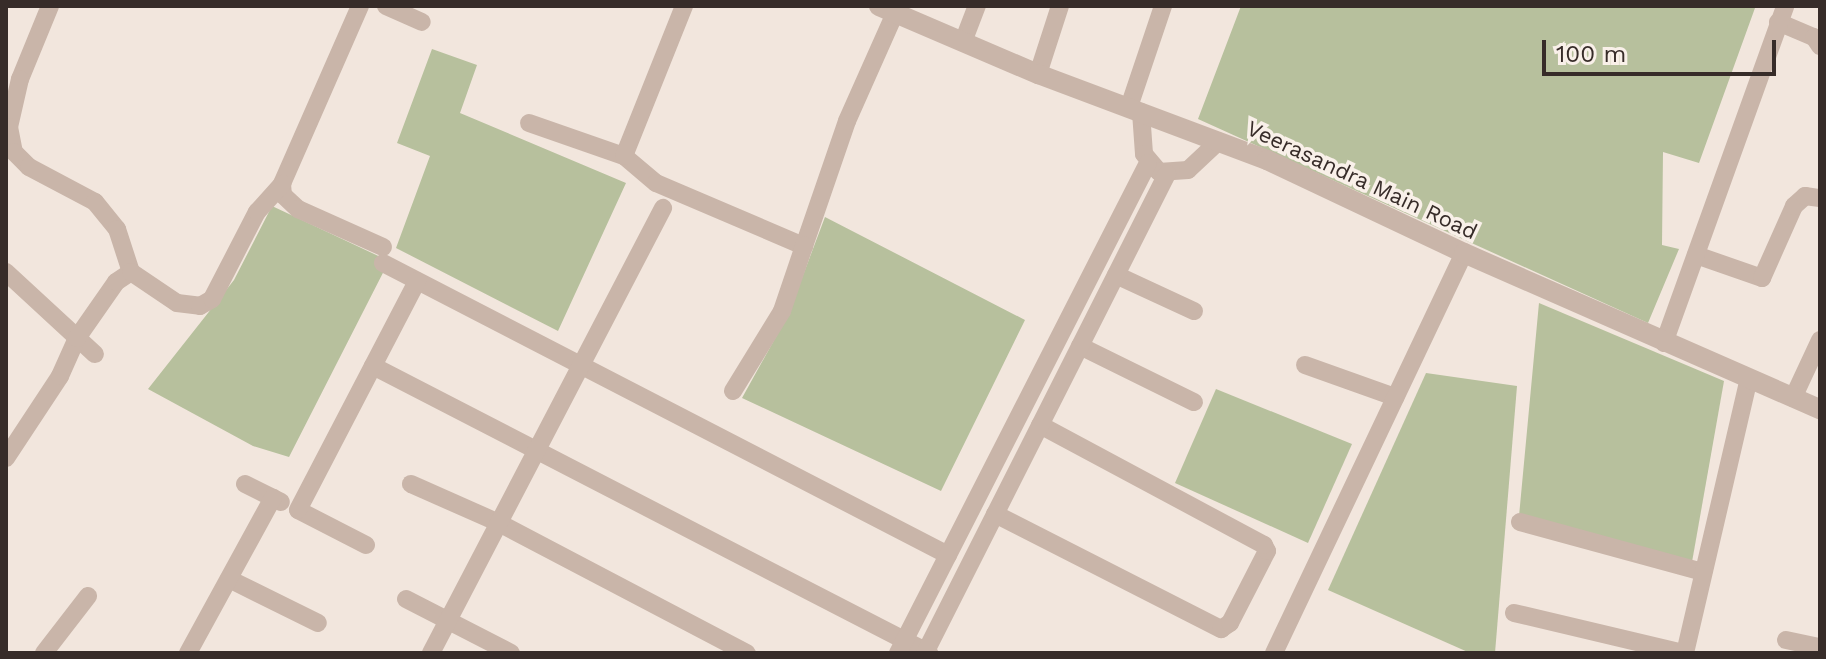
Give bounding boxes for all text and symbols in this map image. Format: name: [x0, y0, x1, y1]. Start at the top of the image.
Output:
scale bar: [1546, 24, 1780, 74]
text: 100 m: [1556, 40, 1626, 68]
street label: Veerasandra Main Road: [1242, 115, 1482, 245]

